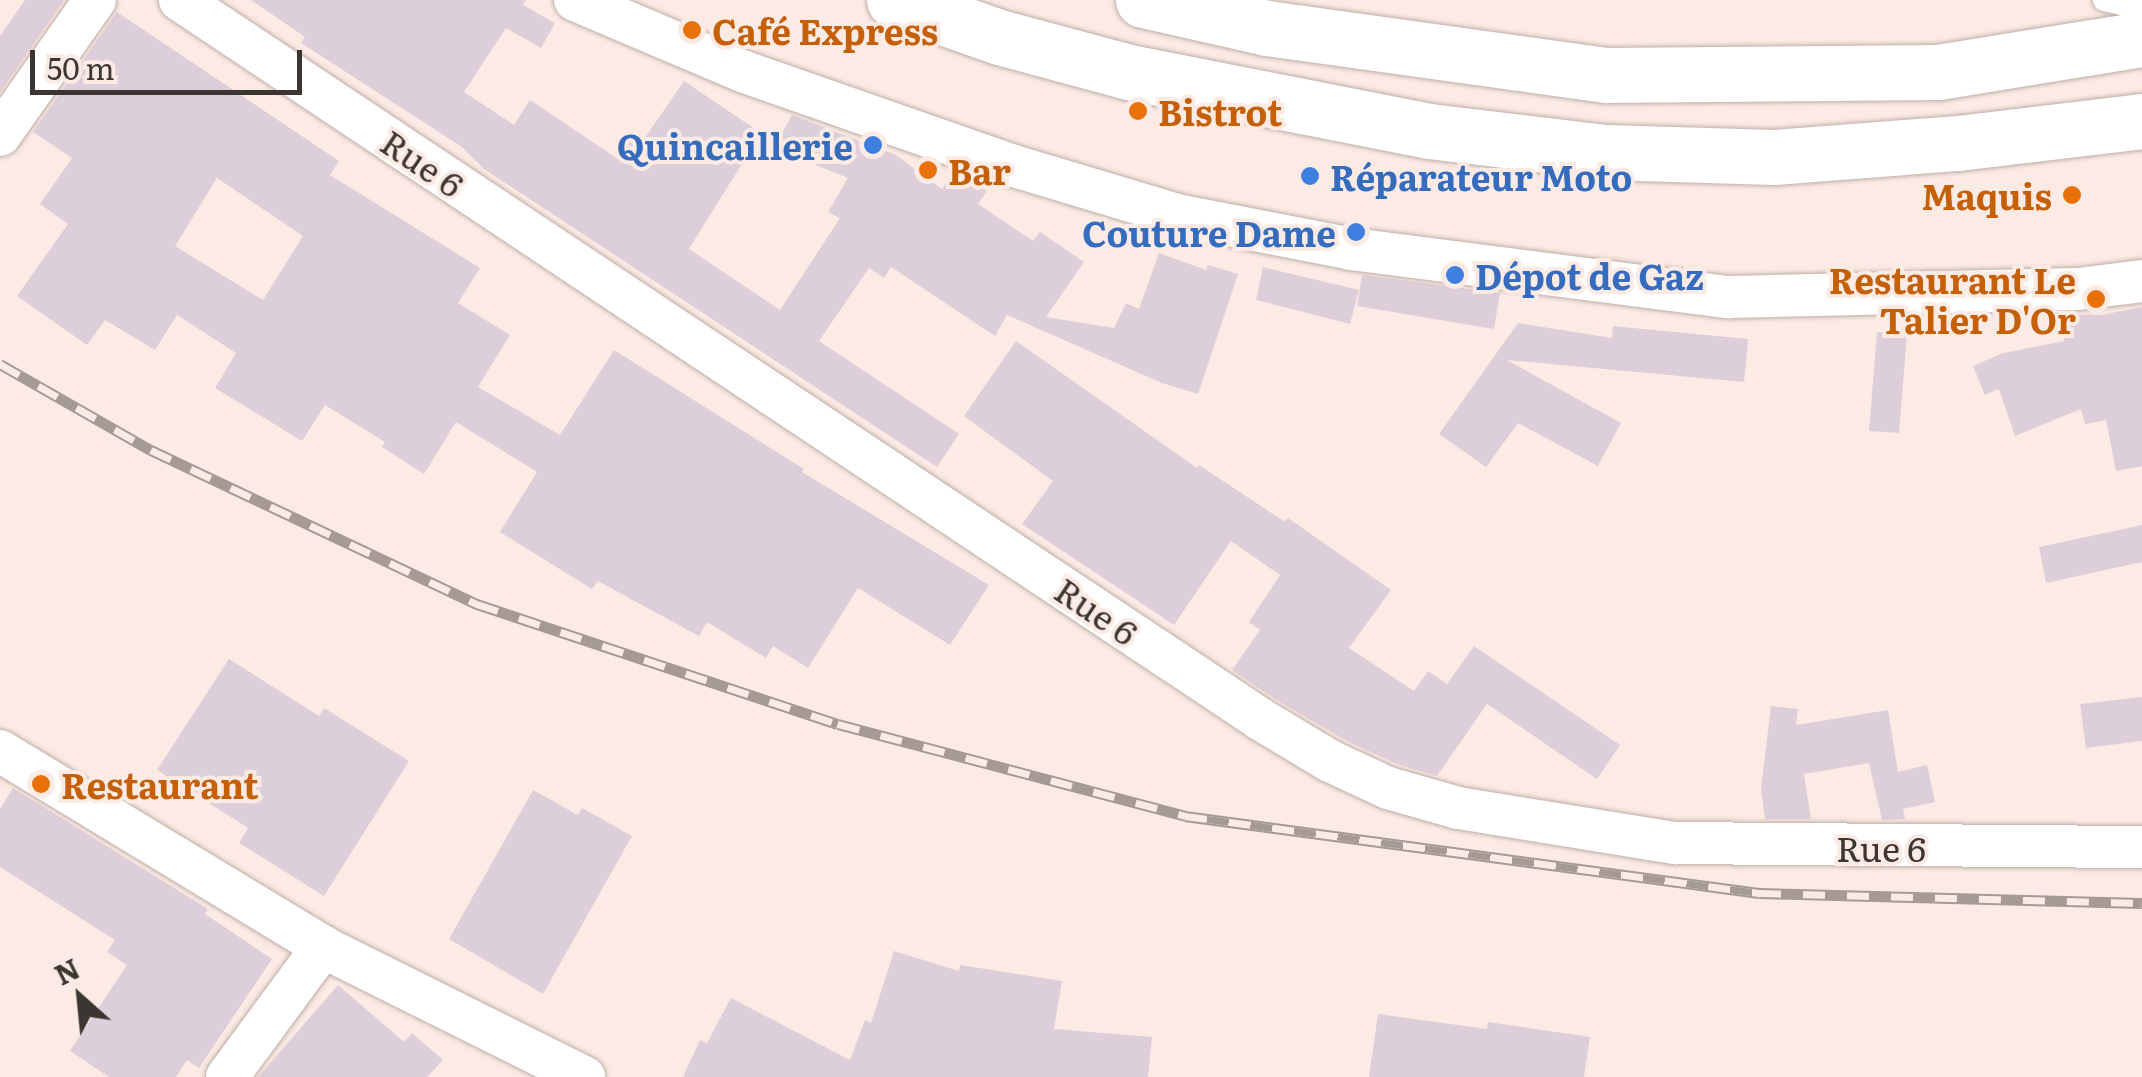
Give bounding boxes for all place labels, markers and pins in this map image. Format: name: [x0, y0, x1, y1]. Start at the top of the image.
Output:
place label: Café Express: [712, 9, 938, 51]
marker: Café Express: [681, 19, 703, 41]
place label: Bistrot: [1158, 90, 1282, 132]
marker: Bistrot: [1127, 100, 1149, 122]
place label: Quincaillerie: [617, 124, 853, 166]
marker: Quincaillerie: [862, 134, 884, 156]
place label: Bar: [948, 149, 1011, 191]
place label: Réparateur Moto: [1330, 155, 1632, 197]
marker: Bar: [917, 159, 939, 181]
marker: Réparateur Moto: [1299, 165, 1321, 187]
place label: Maquis: [1922, 174, 2052, 216]
marker: Maquis: [2061, 184, 2083, 206]
place label: Couture Dame: [1082, 211, 1336, 253]
marker: Couture Dame: [1345, 221, 1367, 243]
place label: Dépot de Gaz: [1475, 254, 1704, 296]
place label: Restaurant Le Talier D'Or: [1829, 258, 2076, 340]
marker: Dépot de Gaz: [1444, 264, 1466, 286]
marker: Restaurant Le Talier D'Or: [2085, 288, 2107, 310]
place label: Restaurant: [61, 763, 259, 805]
marker: Restaurant: [30, 773, 52, 795]

